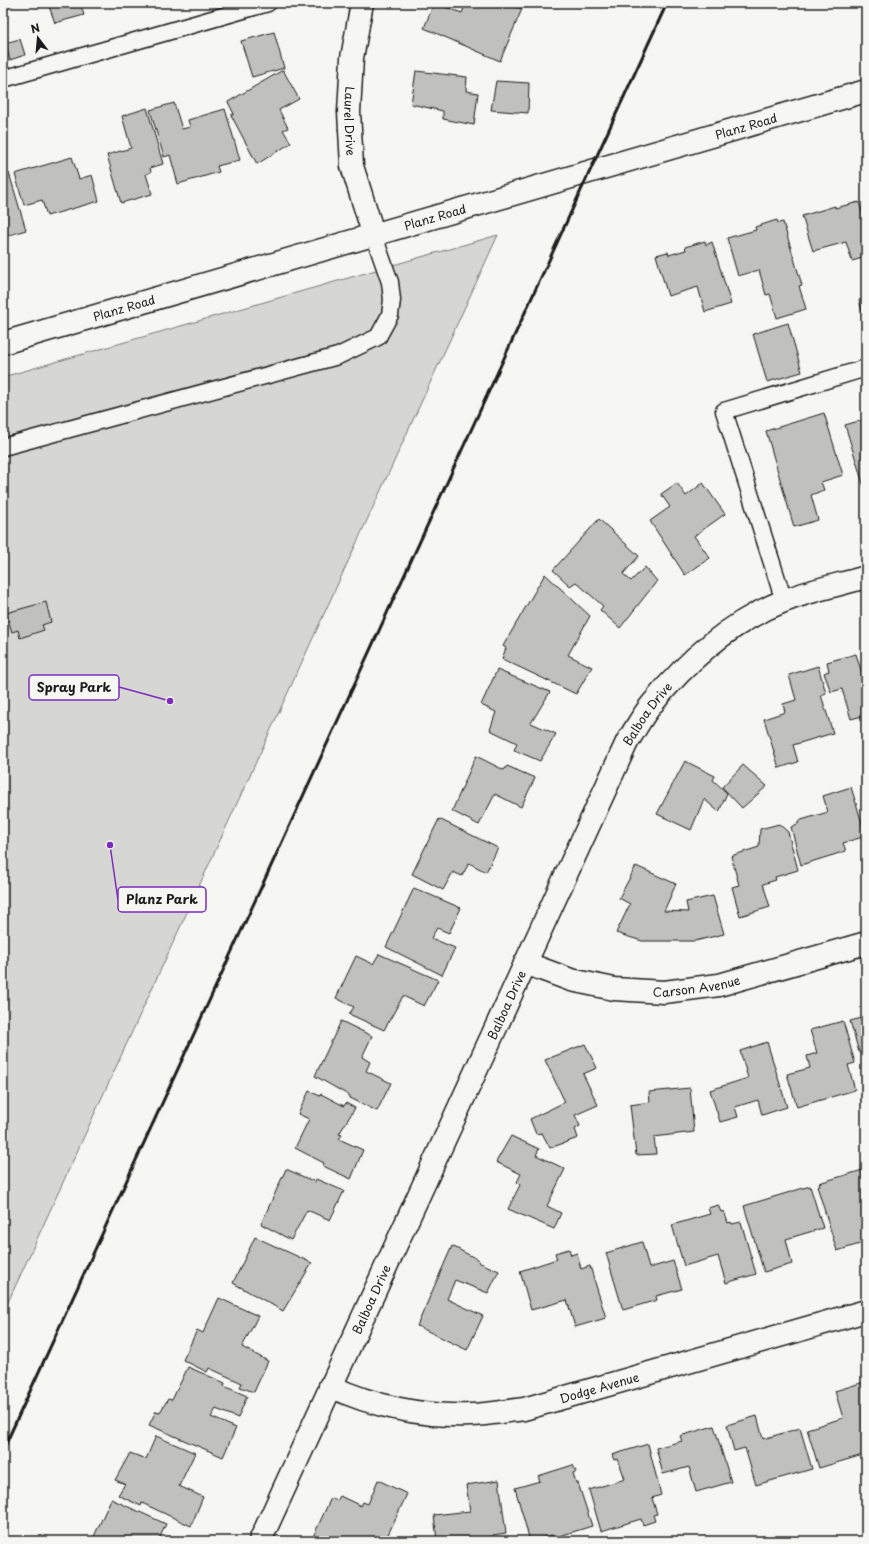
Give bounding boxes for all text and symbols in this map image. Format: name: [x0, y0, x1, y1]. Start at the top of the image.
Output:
north arrow: [18, 18, 58, 58]
text: N: [29, 18, 42, 37]
street label: Laurel Drive: [340, 86, 360, 156]
street label: Planz Road: [713, 108, 779, 144]
street label: Planz Road: [402, 199, 468, 234]
street label: Planz Road: [91, 290, 157, 325]
callout: Spray Park: [29, 675, 119, 700]
text: Spray Park: [37, 677, 111, 696]
street label: Balboa Drive: [618, 678, 676, 749]
callout: Planz Park: [118, 887, 206, 912]
text: Planz Park: [126, 889, 198, 908]
street label: Balboa Drive: [483, 967, 530, 1042]
street label: Carson Avenue: [652, 970, 743, 1001]
street label: Balboa Drive: [347, 1262, 395, 1337]
street label: Dodge Avenue: [557, 1367, 642, 1407]

